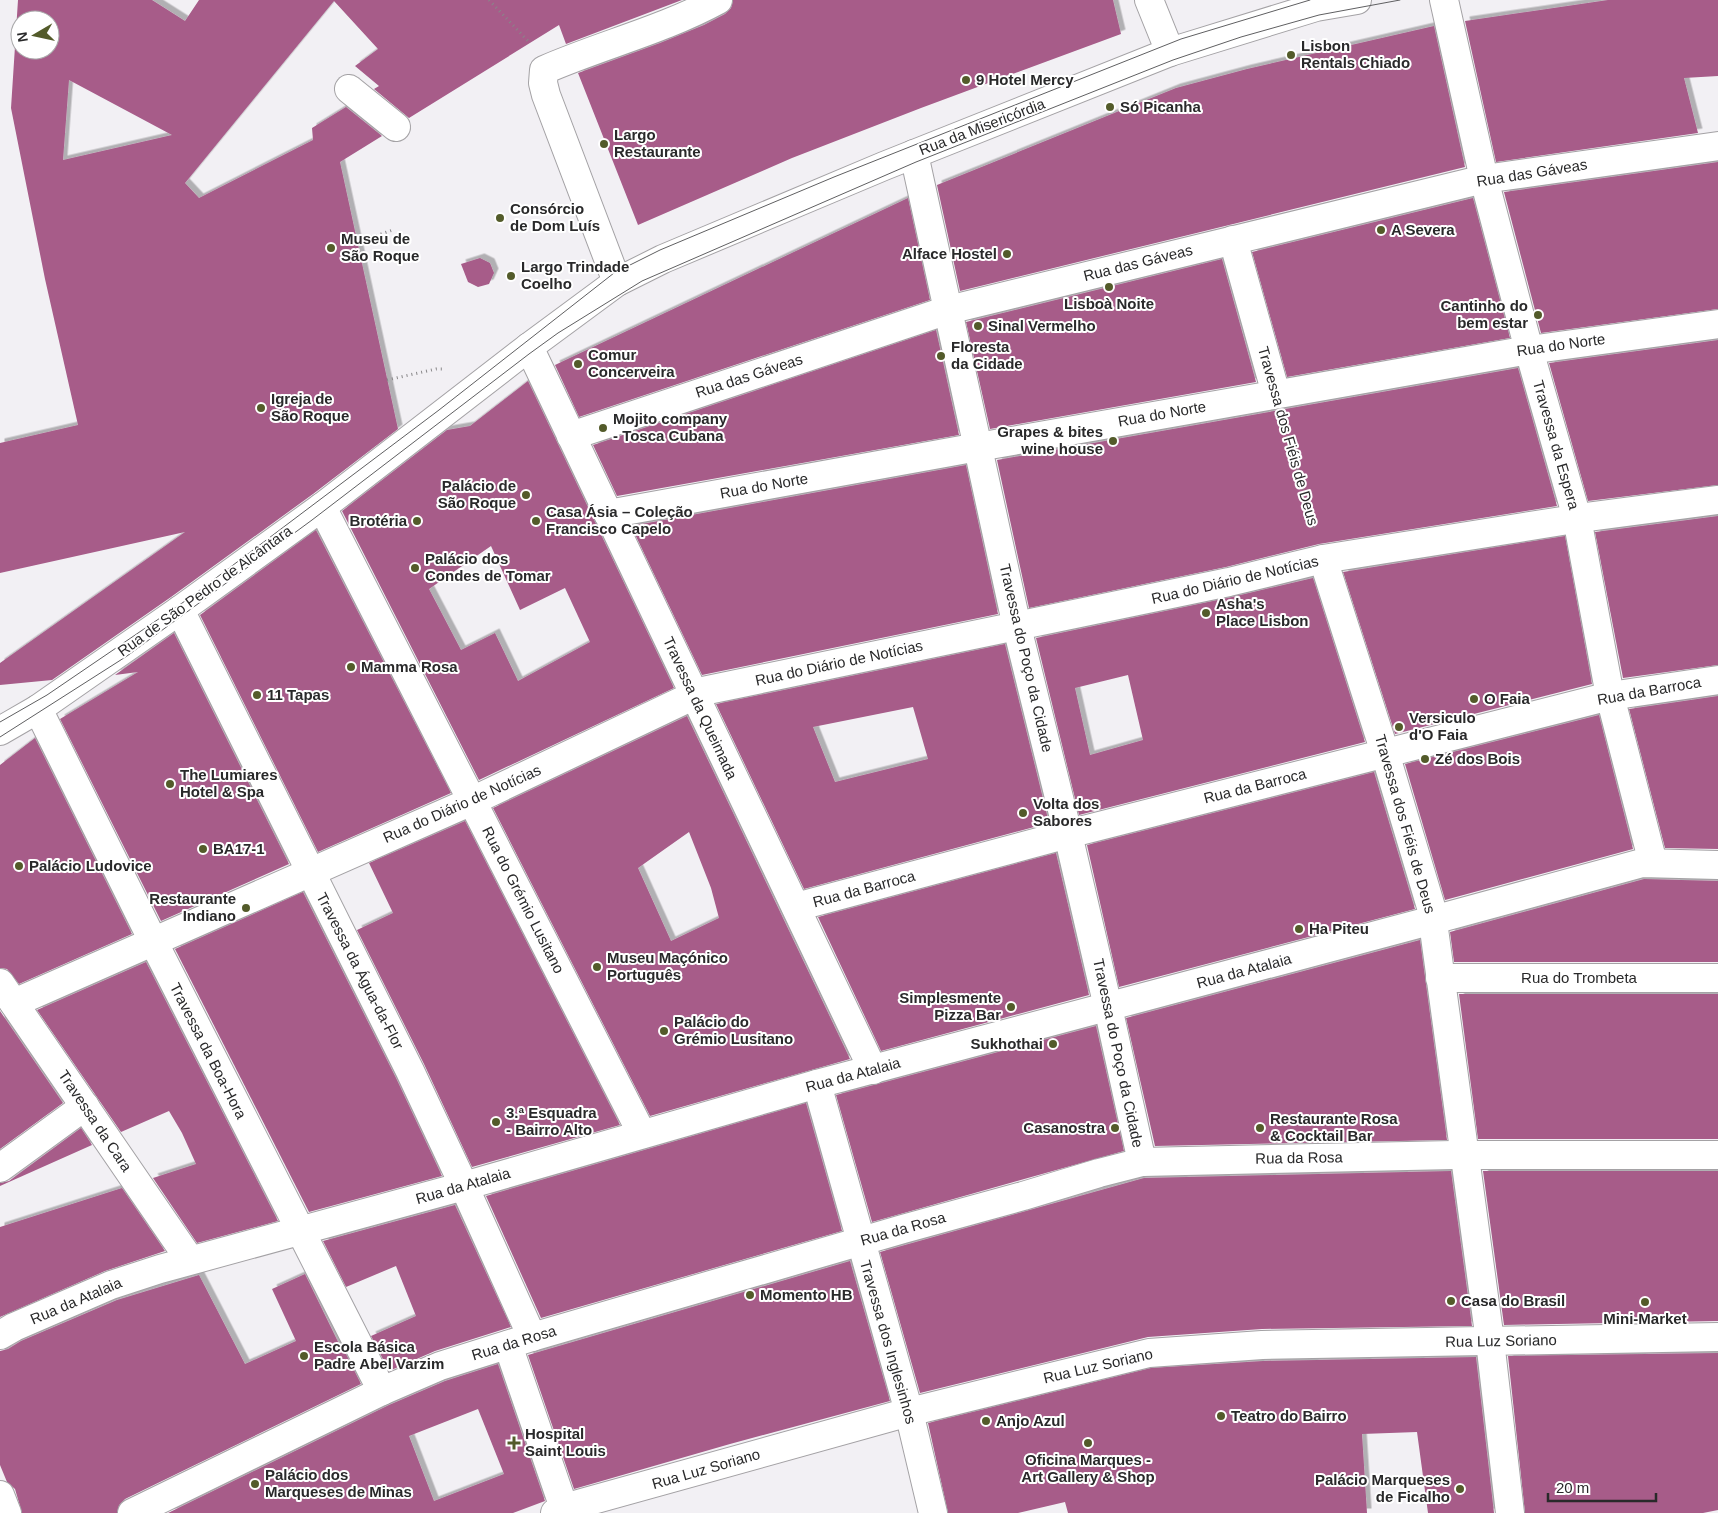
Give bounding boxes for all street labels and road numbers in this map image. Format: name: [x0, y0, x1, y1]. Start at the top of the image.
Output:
street label: Rua da Misericórdia: [917, 94, 1048, 158]
street label: Rua das Gáveas: [1475, 155, 1588, 190]
street label: Rua das Gáveas: [1082, 241, 1194, 284]
street label: Rua do Norte: [1516, 330, 1606, 359]
street label: Travessa dos Fiéis de Deus: [1255, 344, 1322, 527]
street label: Rua das Gáveas: [693, 350, 805, 401]
street label: Travessa da Espera: [1530, 378, 1583, 512]
street label: Rua do Norte: [1117, 397, 1207, 430]
street label: Rua do Norte: [719, 469, 809, 502]
street label: Rua de São Pedro de Alcântara: [114, 521, 296, 659]
street label: Rua do Diário de Notícias: [1150, 552, 1320, 607]
street label: Travessa do Poço da Cidade: [997, 562, 1056, 754]
street label: Travessa da Queimada: [660, 634, 741, 782]
street label: Rua do Diário de Notícias: [754, 636, 924, 689]
street label: Rua da Barroca: [1596, 673, 1703, 708]
street label: Travessa dos Fiéis de Deus: [1372, 732, 1439, 915]
street label: Rua do Diário de Notícias: [380, 761, 543, 846]
street label: Rua da Barroca: [1202, 764, 1309, 806]
street label: Rua do Grémio Lusitano: [479, 823, 568, 976]
street label: Rua da Barroca: [811, 867, 917, 910]
street label: Travessa da Água-da-Flor: [313, 890, 407, 1052]
street label: Rua da Atalaia: [1195, 950, 1294, 991]
street label: Travessa do Poço da Cidade: [1090, 957, 1147, 1149]
street label: Rua do Trombeta: [1521, 969, 1638, 986]
street label: Travessa da Boa-Hora: [167, 980, 250, 1122]
street label: Rua da Atalaia: [804, 1054, 903, 1095]
street label: Travessa da Cara: [55, 1067, 136, 1175]
street label: Rua da Rosa: [1255, 1148, 1344, 1167]
street label: Rua da Atalaia: [414, 1164, 513, 1207]
street label: Rua da Rosa: [858, 1208, 948, 1249]
street label: Travessa dos Inglesinhos: [857, 1258, 920, 1426]
street label: Rua da Atalaia: [28, 1273, 125, 1327]
street label: Rua da Rosa: [470, 1321, 559, 1363]
street label: Rua Luz Soriano: [1445, 1331, 1557, 1350]
street label: Rua Luz Soriano: [1042, 1345, 1154, 1386]
street label: Rua Luz Soriano: [650, 1445, 762, 1492]

